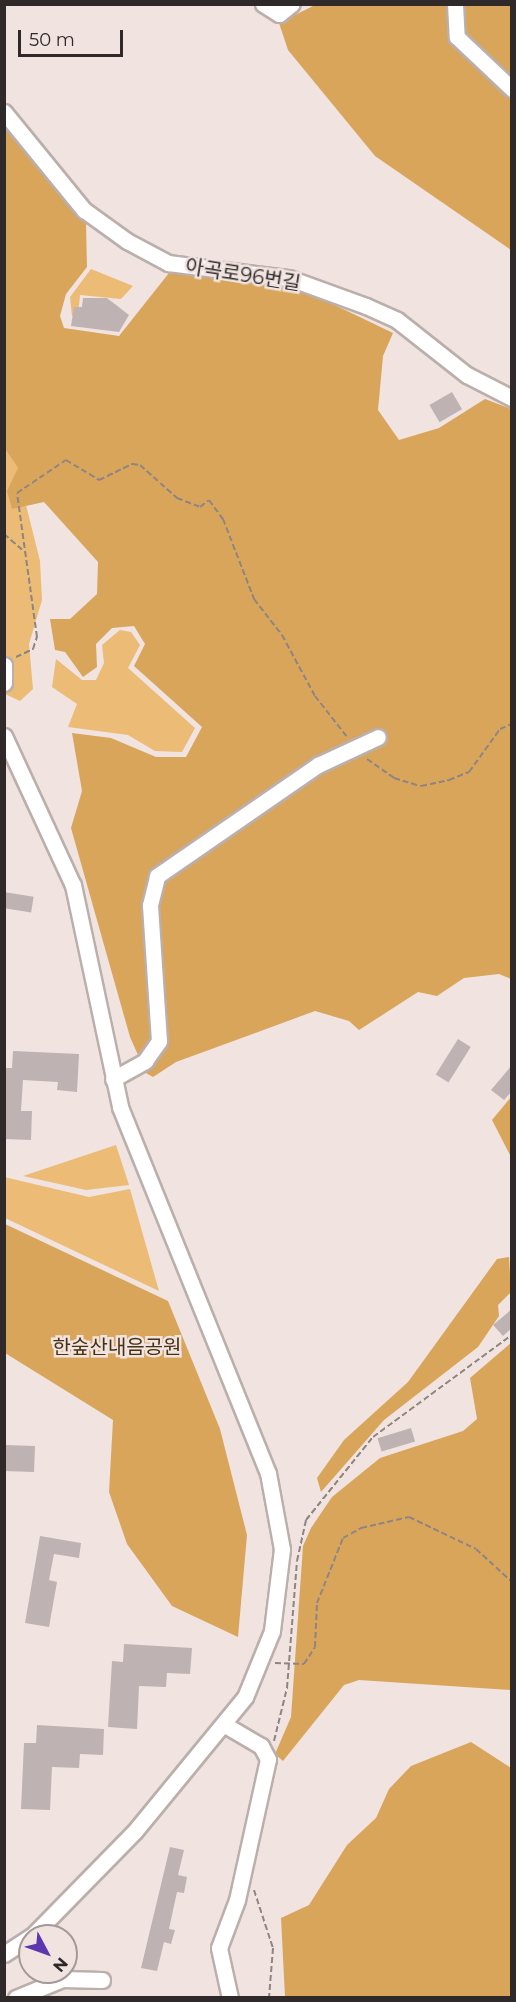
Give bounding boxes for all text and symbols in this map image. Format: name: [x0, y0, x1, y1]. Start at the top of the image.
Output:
scale bar: [21, 18, 126, 56]
text: 50 m: [29, 29, 75, 51]
street label: 아곡로96번길: [184, 254, 302, 296]
park label: 한숲산내음공원: [53, 1335, 181, 1359]
north arrow: [18, 1924, 78, 1984]
text: N: [49, 1954, 72, 1976]

